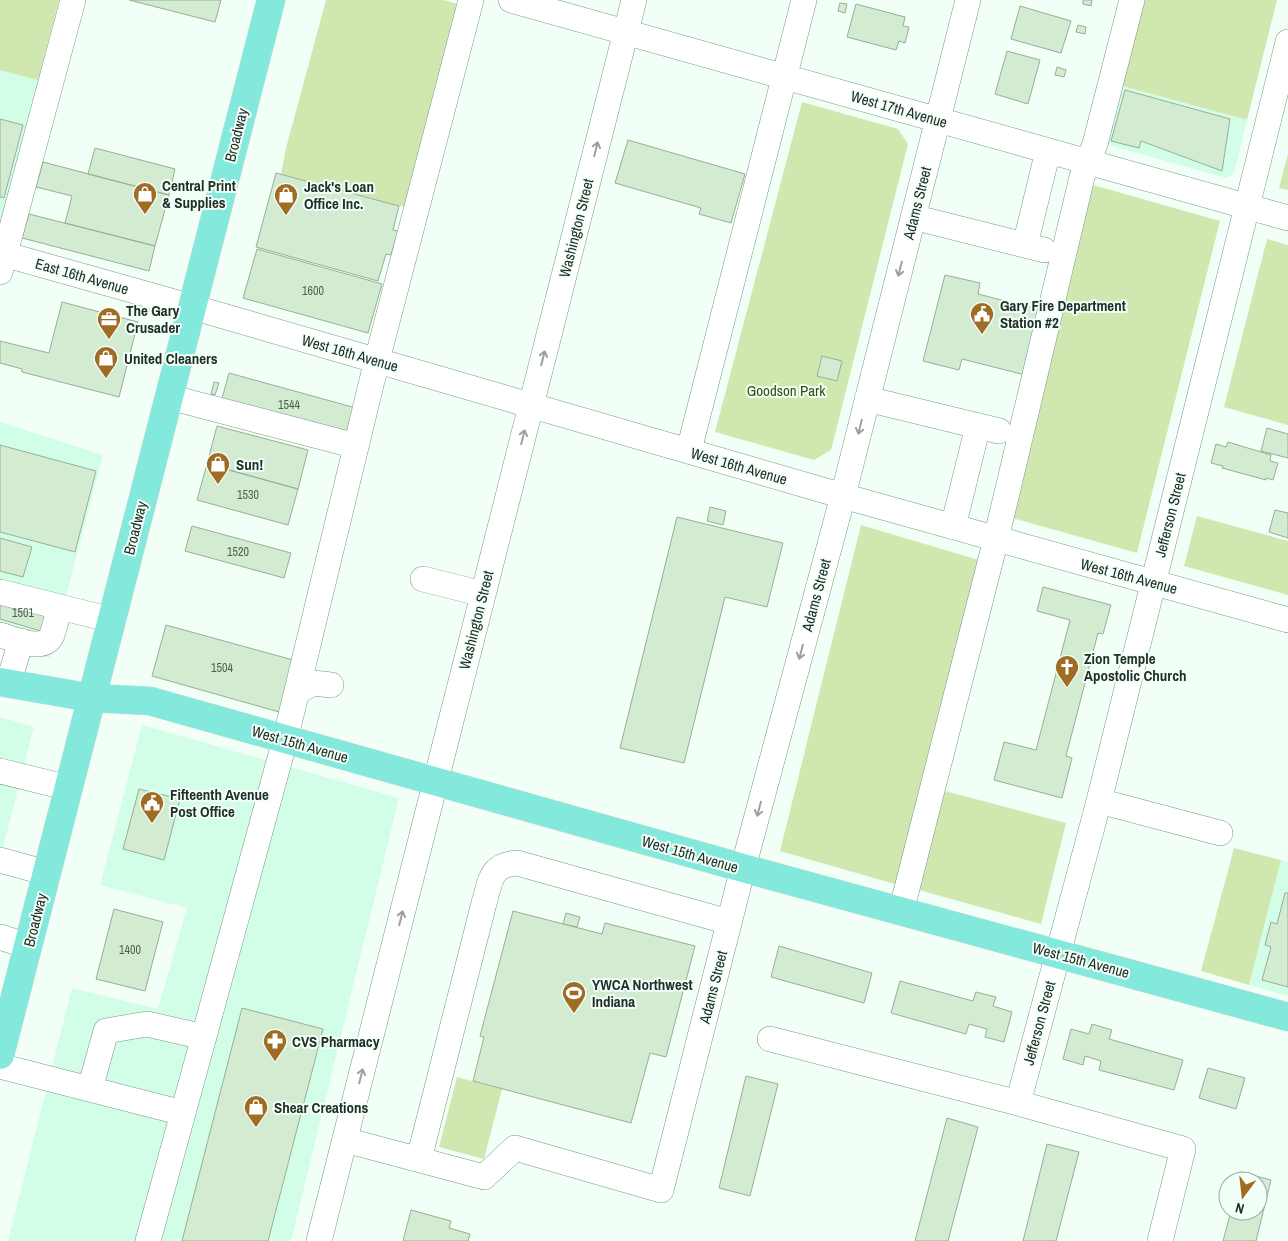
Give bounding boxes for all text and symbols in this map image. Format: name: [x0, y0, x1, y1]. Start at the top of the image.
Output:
street label: West 17th Avenue: [848, 85, 950, 133]
street label: Broadway: [219, 105, 253, 164]
one-way arrow: [592, 142, 601, 158]
street label: Adams Street: [898, 164, 936, 243]
place label: Central Print & Supplies: [162, 175, 236, 213]
place label: Jack's Loan Office Inc.: [304, 176, 374, 214]
street label: Washington Street: [554, 176, 599, 280]
shop icon: Central Print & Supplies: [132, 181, 158, 215]
shop icon: Jack's Loan Office Inc.: [273, 182, 299, 216]
street label: East 16th Avenue: [33, 253, 131, 299]
one-way arrow: [895, 261, 904, 277]
house number: 1600: [302, 283, 324, 299]
place label: Gary Fire Department Station #2: [1000, 295, 1126, 333]
place label: The Gary Crusader: [126, 300, 180, 338]
public building icon: Gary Fire Department Station #2: [969, 301, 995, 335]
office icon: The Gary Crusader: [96, 306, 122, 340]
street label: West 16th Avenue: [299, 329, 401, 377]
shop icon: United Cleaners: [93, 345, 119, 379]
place label: United Cleaners: [124, 348, 218, 369]
one-way arrow: [539, 350, 548, 366]
park label: Goodson Park: [747, 380, 826, 401]
house number: 1544: [278, 397, 300, 413]
one-way arrow: [855, 418, 864, 434]
one-way arrow: [519, 430, 528, 446]
street label: West 16th Avenue: [688, 442, 790, 490]
shop icon: Sun!: [205, 451, 231, 485]
place label: Sun!: [236, 454, 263, 475]
street label: Jefferson Street: [1149, 470, 1191, 560]
house number: 1530: [237, 487, 259, 503]
street label: Broadway: [118, 498, 152, 557]
house number: 1520: [227, 544, 249, 560]
street label: West 16th Avenue: [1078, 553, 1180, 599]
street label: Adams Street: [796, 556, 836, 635]
street label: Washington Street: [454, 568, 499, 672]
house number: 1501: [12, 605, 34, 621]
one-way arrow: [796, 643, 805, 659]
place label: Zion Temple Apostolic Church: [1084, 648, 1187, 686]
church icon: Zion Temple Apostolic Church: [1054, 654, 1080, 688]
house number: 1504: [211, 660, 233, 676]
street label: West 15th Avenue: [249, 720, 351, 768]
place label: Fifteenth Avenue Post Office: [170, 784, 269, 822]
public building icon: Fifteenth Avenue Post Office: [139, 790, 165, 824]
one-way arrow: [753, 800, 763, 816]
street label: West 15th Avenue: [639, 830, 741, 878]
street label: Broadway: [18, 890, 52, 949]
one-way arrow: [397, 911, 406, 927]
street label: West 15th Avenue: [1030, 937, 1132, 983]
house number: 1400: [119, 942, 141, 958]
street label: Adams Street: [694, 948, 732, 1027]
place label: YWCA Northwest Indiana: [592, 974, 693, 1012]
street label: Jefferson Street: [1018, 978, 1061, 1068]
sports icon: YWCA Northwest Indiana: [561, 980, 587, 1014]
pharmacy icon: CVS Pharmacy: [262, 1028, 288, 1062]
place label: CVS Pharmacy: [292, 1031, 380, 1052]
one-way arrow: [357, 1068, 366, 1084]
shop icon: Shear Creations: [243, 1094, 269, 1128]
place label: Shear Creations: [274, 1097, 368, 1118]
north arrow: [1218, 1171, 1268, 1221]
text: N: [1233, 1199, 1246, 1218]

